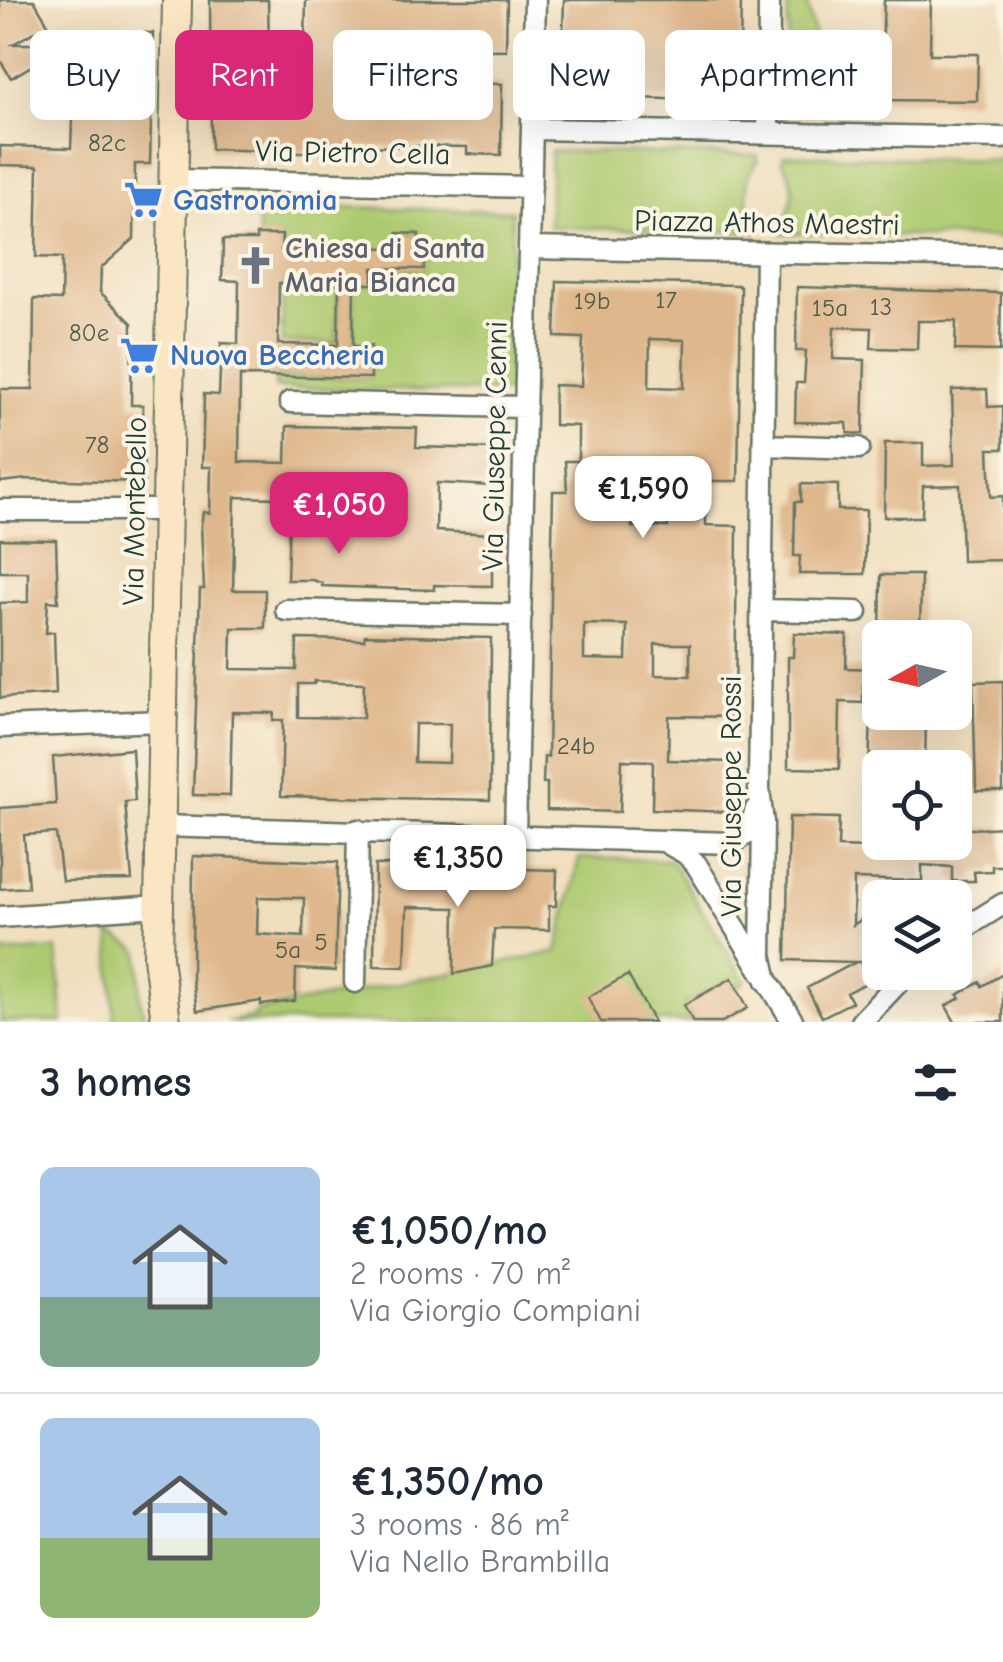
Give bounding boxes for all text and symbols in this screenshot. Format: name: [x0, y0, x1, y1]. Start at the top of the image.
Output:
chip: Buy: [30, 30, 155, 120]
chip: Rent: [175, 30, 313, 120]
chip: Filters: [333, 30, 493, 120]
chip: New: [513, 30, 645, 120]
chip: Apartment: [665, 30, 892, 120]
house number: 82c: [88, 128, 126, 157]
street label: Via Pietro Cella: [255, 134, 451, 172]
supermarket icon: Gastronomia: [122, 179, 164, 221]
place label: Gastronomia: [173, 183, 337, 218]
street label: Piazza Athos Maestri: [634, 203, 900, 243]
place label: Chiesa di Santa Maria Bianca: [285, 231, 485, 300]
church icon: Chiesa di Santa Maria Bianca: [234, 244, 276, 286]
house number: 17: [655, 285, 677, 314]
house number: 19b: [574, 286, 610, 315]
house number: 13: [870, 292, 892, 321]
house number: 15a: [812, 293, 848, 322]
house number: 80e: [69, 318, 109, 347]
street label: Via Giuseppe Cenni: [475, 321, 515, 571]
supermarket icon: Nuova Beccheria: [119, 334, 161, 376]
place label: Nuova Beccheria: [170, 338, 385, 373]
street label: Via Montebello: [116, 416, 154, 606]
house number: 78: [85, 430, 109, 459]
pin: €1,590: [562, 456, 724, 541]
text: €1,590: [597, 470, 689, 507]
pin: €1,050: [258, 472, 420, 557]
text: €1,050: [292, 486, 386, 523]
north arrow: [862, 620, 972, 730]
map controls: [862, 620, 972, 990]
street label: Via Giuseppe Rossi: [714, 675, 749, 917]
house number: 24b: [557, 731, 595, 760]
button: locate: [862, 750, 972, 860]
pin: €1,350: [377, 825, 539, 910]
text: €1,350: [412, 839, 504, 876]
button: layers: [862, 880, 972, 990]
house number: 5: [314, 927, 328, 956]
house number: 5a: [275, 935, 301, 964]
icon: filters: [908, 1055, 963, 1110]
text: 3 homes: [40, 1058, 191, 1107]
text: €1,050/mo: [350, 1206, 547, 1255]
icon: home: [120, 1207, 240, 1327]
text: 2 rooms · 70 m²: [350, 1255, 570, 1292]
text: Via Giorgio Compiani: [350, 1292, 641, 1329]
text: €1,350/mo: [350, 1457, 544, 1506]
icon: home: [120, 1458, 240, 1578]
text: 3 rooms · 86 m²: [350, 1506, 569, 1543]
text: Via Nello Brambilla: [350, 1543, 610, 1580]

